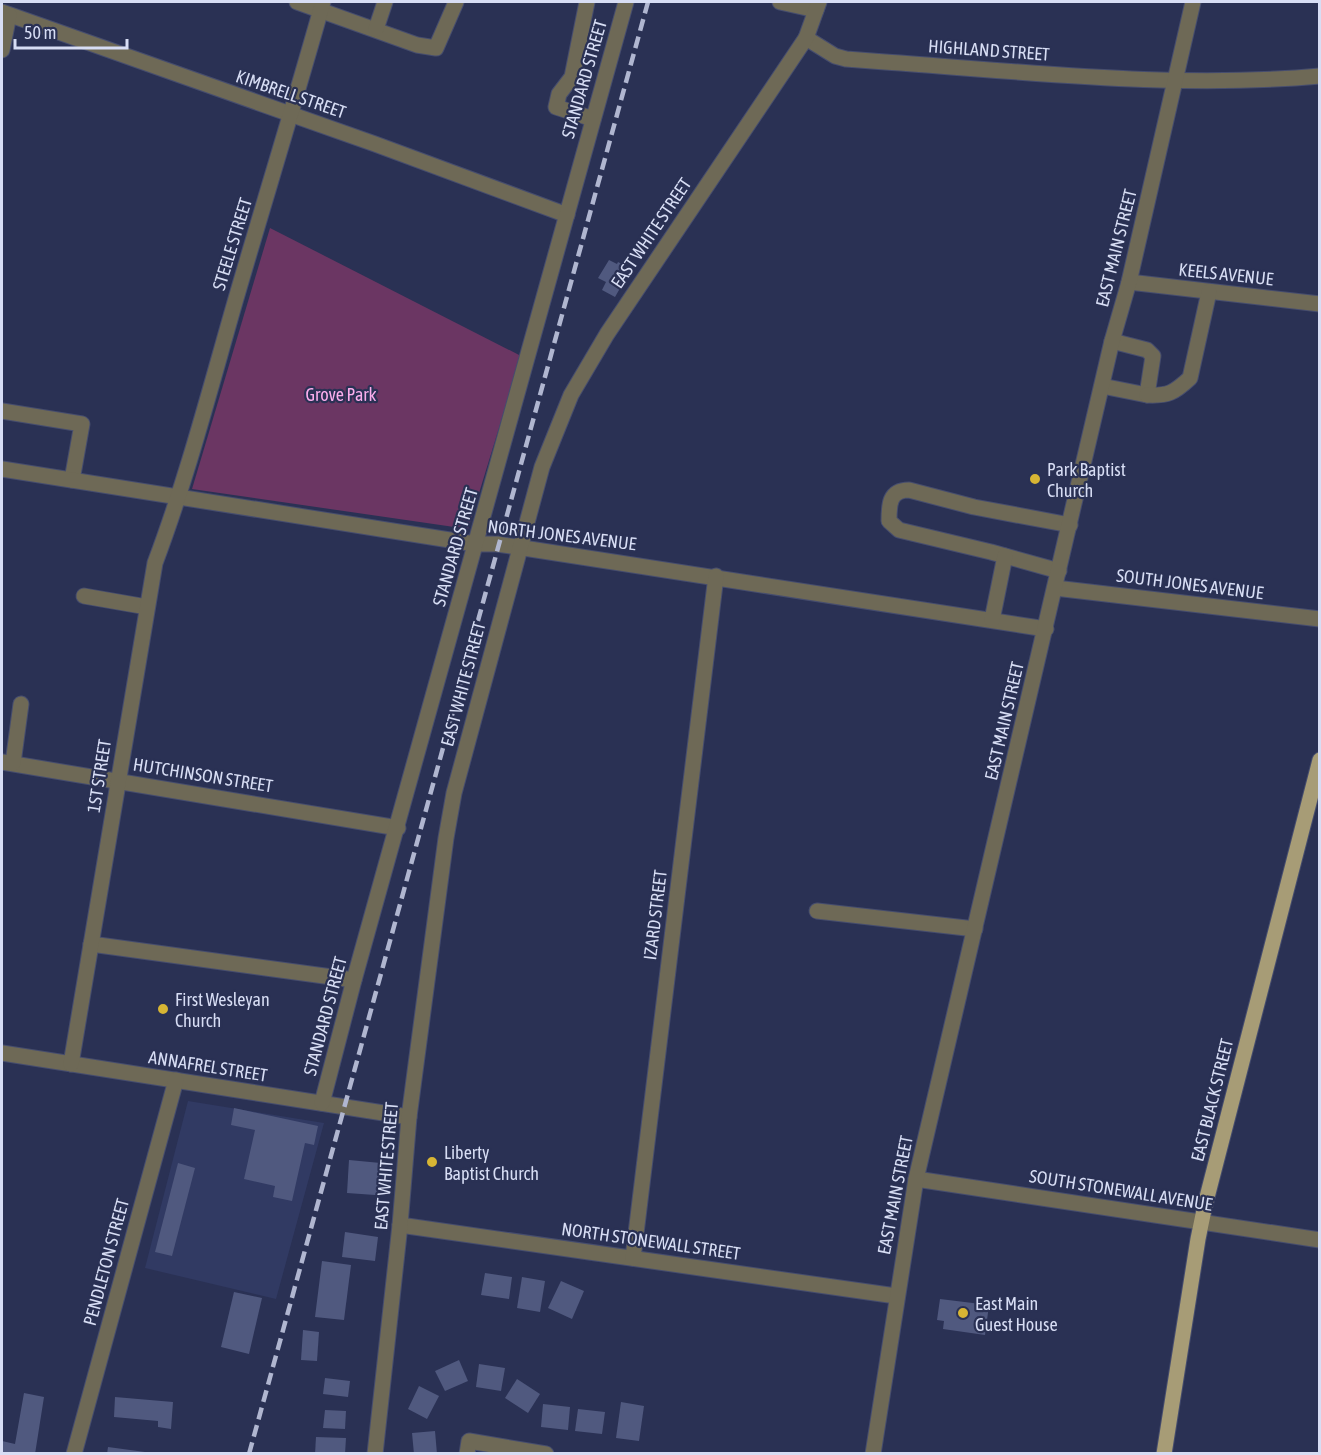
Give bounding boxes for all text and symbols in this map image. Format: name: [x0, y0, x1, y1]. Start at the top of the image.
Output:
scale bar: [15, 12, 128, 50]
street label: STANDARD STREET: [557, 17, 611, 141]
text: 50 m: [24, 22, 56, 43]
street label: HIGHLAND STREET: [928, 35, 1051, 65]
street label: KIMBRELL STREET: [233, 65, 349, 123]
street label: EAST WHITE STREET: [606, 174, 696, 292]
street label: EAST MAIN STREET: [1091, 187, 1141, 309]
street label: STEELE STREET: [208, 195, 256, 293]
street label: KEELS AVENUE: [1178, 259, 1275, 289]
park label: Grove Park: [305, 384, 377, 405]
place label: Park Baptist Church: [1047, 459, 1126, 501]
marker: Park Baptist Church: [1028, 472, 1042, 486]
street label: STANDARD STREET: [428, 485, 482, 609]
street label: NORTH JONES AVENUE: [487, 515, 638, 555]
street label: SOUTH JONES AVENUE: [1115, 565, 1265, 603]
street label: EAST WHITE STREET: [436, 619, 490, 749]
street label: EAST MAIN STREET: [980, 660, 1028, 782]
street label: 1ST STREET: [83, 738, 115, 814]
street label: HUTCHINSON STREET: [132, 754, 274, 796]
street label: IZARD STREET: [639, 869, 671, 961]
street label: STANDARD STREET: [299, 954, 351, 1078]
place label: First Wesleyan Church: [175, 989, 270, 1031]
marker: First Wesleyan Church: [156, 1002, 170, 1016]
street label: EAST BLACK STREET: [1187, 1036, 1237, 1164]
street label: ANNAFREL STREET: [147, 1046, 269, 1086]
street label: EAST WHITE STREET: [370, 1101, 402, 1231]
street label: EAST MAIN STREET: [873, 1134, 917, 1256]
place label: Liberty Baptist Church: [444, 1142, 539, 1184]
marker: Liberty Baptist Church: [425, 1155, 439, 1169]
street label: SOUTH STONEWALL AVENUE: [1028, 1165, 1214, 1215]
street label: PENDLETON STREET: [79, 1196, 133, 1328]
street label: NORTH STONEWALL STREET: [560, 1218, 742, 1264]
place label: East Main Guest House: [975, 1293, 1058, 1335]
marker: East Main Guest House: [956, 1306, 970, 1320]

